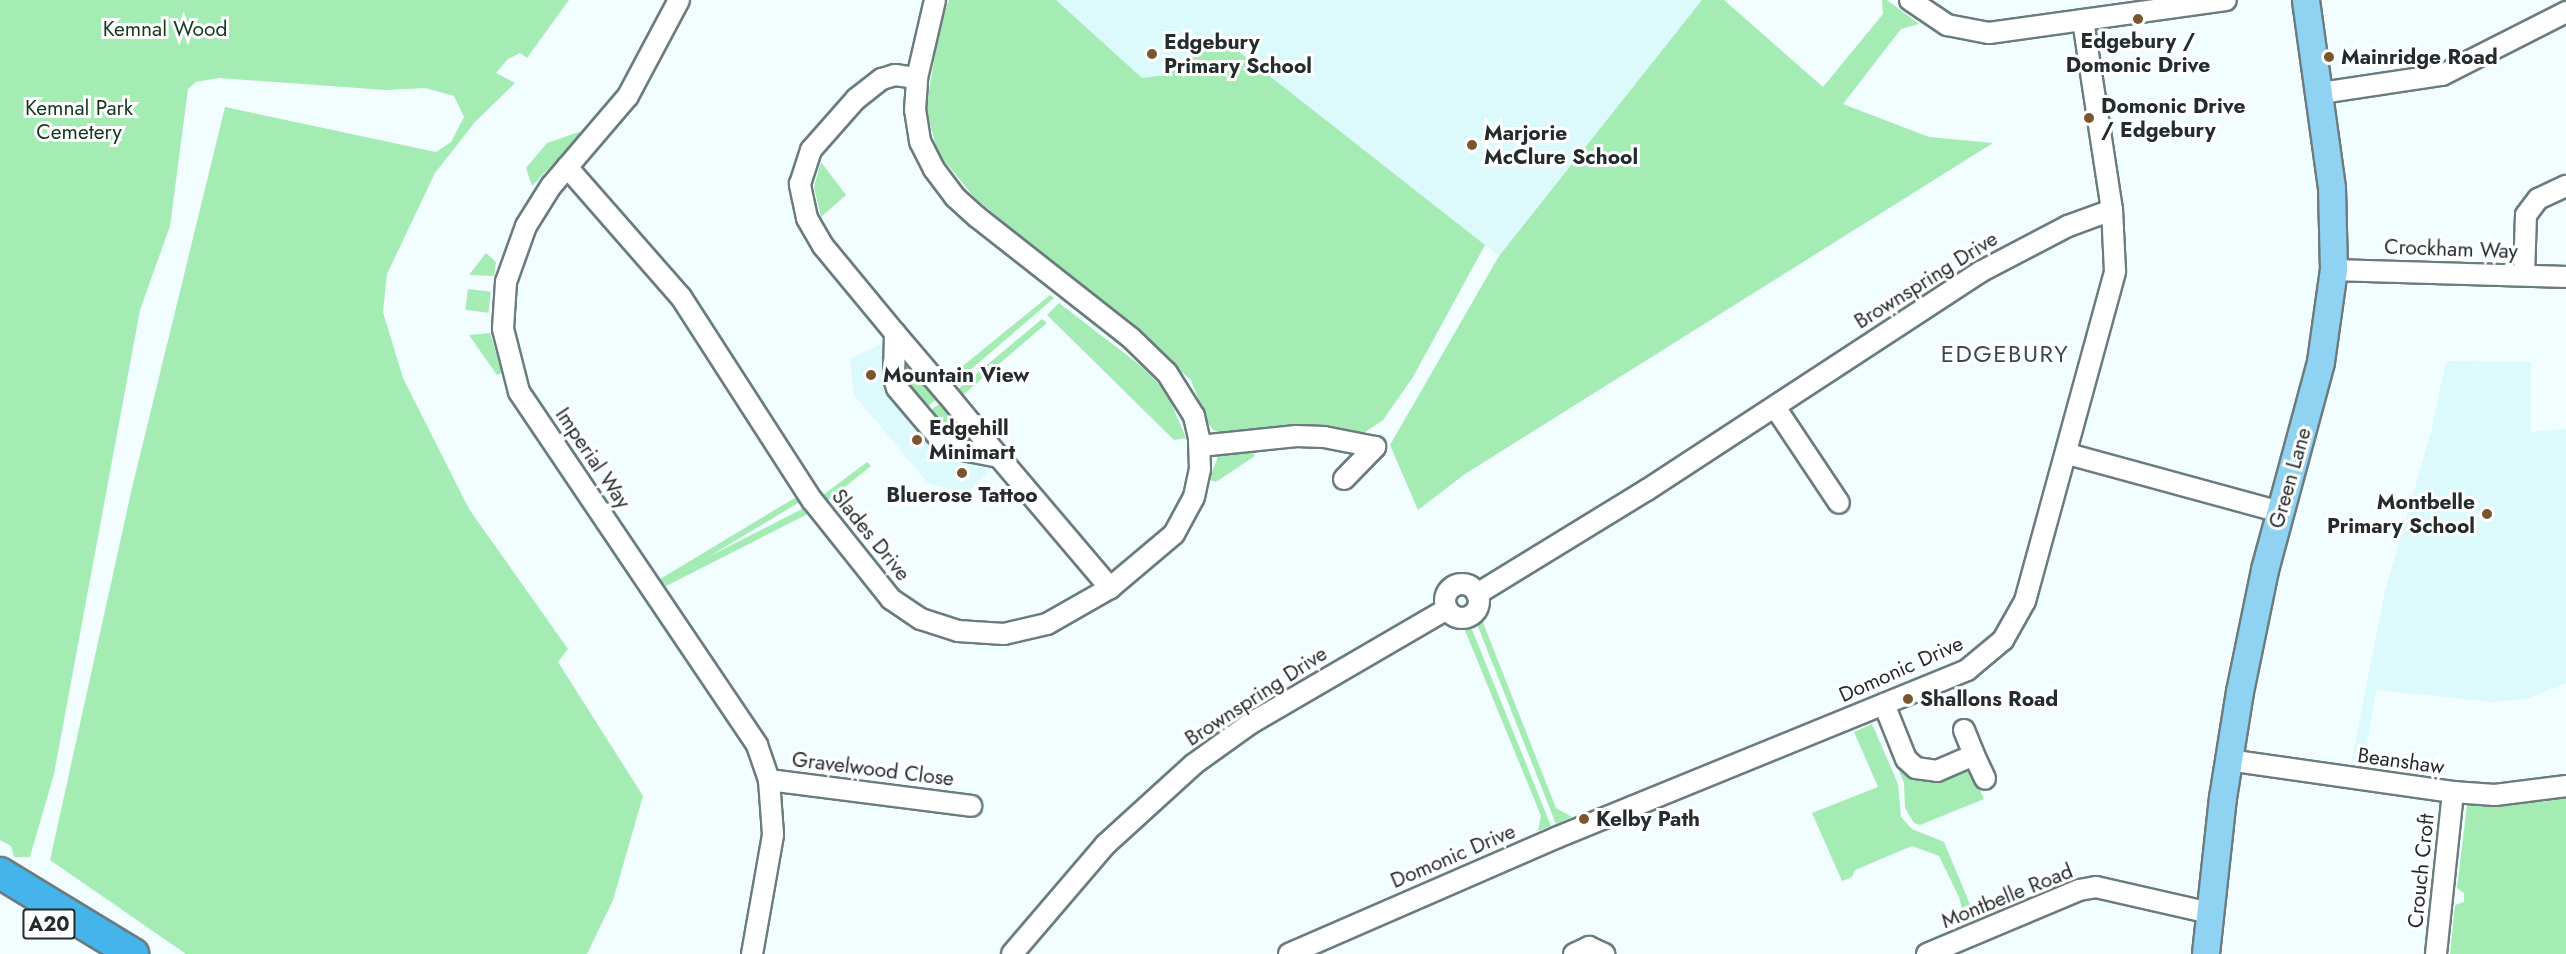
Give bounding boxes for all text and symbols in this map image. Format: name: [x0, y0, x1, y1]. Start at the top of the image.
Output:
marker: Edgebury / Domonic Drive: [2131, 12, 2145, 26]
park label: Kemnal Wood: [103, 16, 227, 42]
place label: Edgebury / Domonic Drive: [2066, 28, 2210, 78]
place label: Edgebury Primary School: [1164, 29, 1312, 79]
place label: Mainridge Road: [2341, 44, 2498, 70]
marker: Edgebury Primary School: [1145, 47, 1159, 61]
marker: Mainridge Road: [2322, 50, 2336, 64]
place label: Domonic Drive / Edgebury: [2101, 93, 2246, 143]
park label: Kemnal Park Cemetery: [25, 95, 133, 145]
marker: Domonic Drive / Edgebury: [2082, 111, 2096, 125]
place label: Marjorie McClure School: [1484, 120, 1638, 170]
marker: Marjorie McClure School: [1465, 138, 1479, 152]
street label: Brownspring Drive: [1850, 226, 2002, 334]
street label: Crockham Way: [2384, 234, 2518, 264]
district label: EDGEBURY: [1941, 340, 2069, 368]
place label: Mountain View: [883, 362, 1029, 388]
marker: Mountain View: [864, 368, 878, 382]
street label: Imperial Way: [550, 403, 636, 513]
place label: Edgehill Minimart: [929, 415, 1015, 465]
street label: Green Lane: [2264, 425, 2316, 531]
marker: Edgehill Minimart: [910, 433, 924, 447]
marker: Bluerose Tattoo: [955, 466, 969, 480]
place label: Bluerose Tattoo: [886, 482, 1038, 508]
street label: Slades Drive: [826, 484, 916, 586]
place label: Montbelle Primary School: [2327, 489, 2475, 539]
marker: Montbelle Primary School: [2480, 507, 2494, 521]
street label: Domonic Drive: [1835, 630, 1967, 708]
street label: Brownspring Drive: [1180, 641, 1332, 751]
place label: Shallons Road: [1920, 686, 2058, 712]
marker: Shallons Road: [1901, 692, 1915, 706]
street label: Beanshaw: [2356, 742, 2446, 780]
street label: Gravelwood Close: [790, 747, 956, 791]
place label: Kelby Path: [1596, 806, 1700, 832]
marker: Kelby Path: [1577, 812, 1591, 826]
street label: Crouch Croft: [2402, 813, 2440, 929]
street label: Domonic Drive: [1387, 818, 1519, 894]
street label: Montbelle Road: [1938, 858, 2076, 934]
road number: A20: [22, 907, 76, 941]

